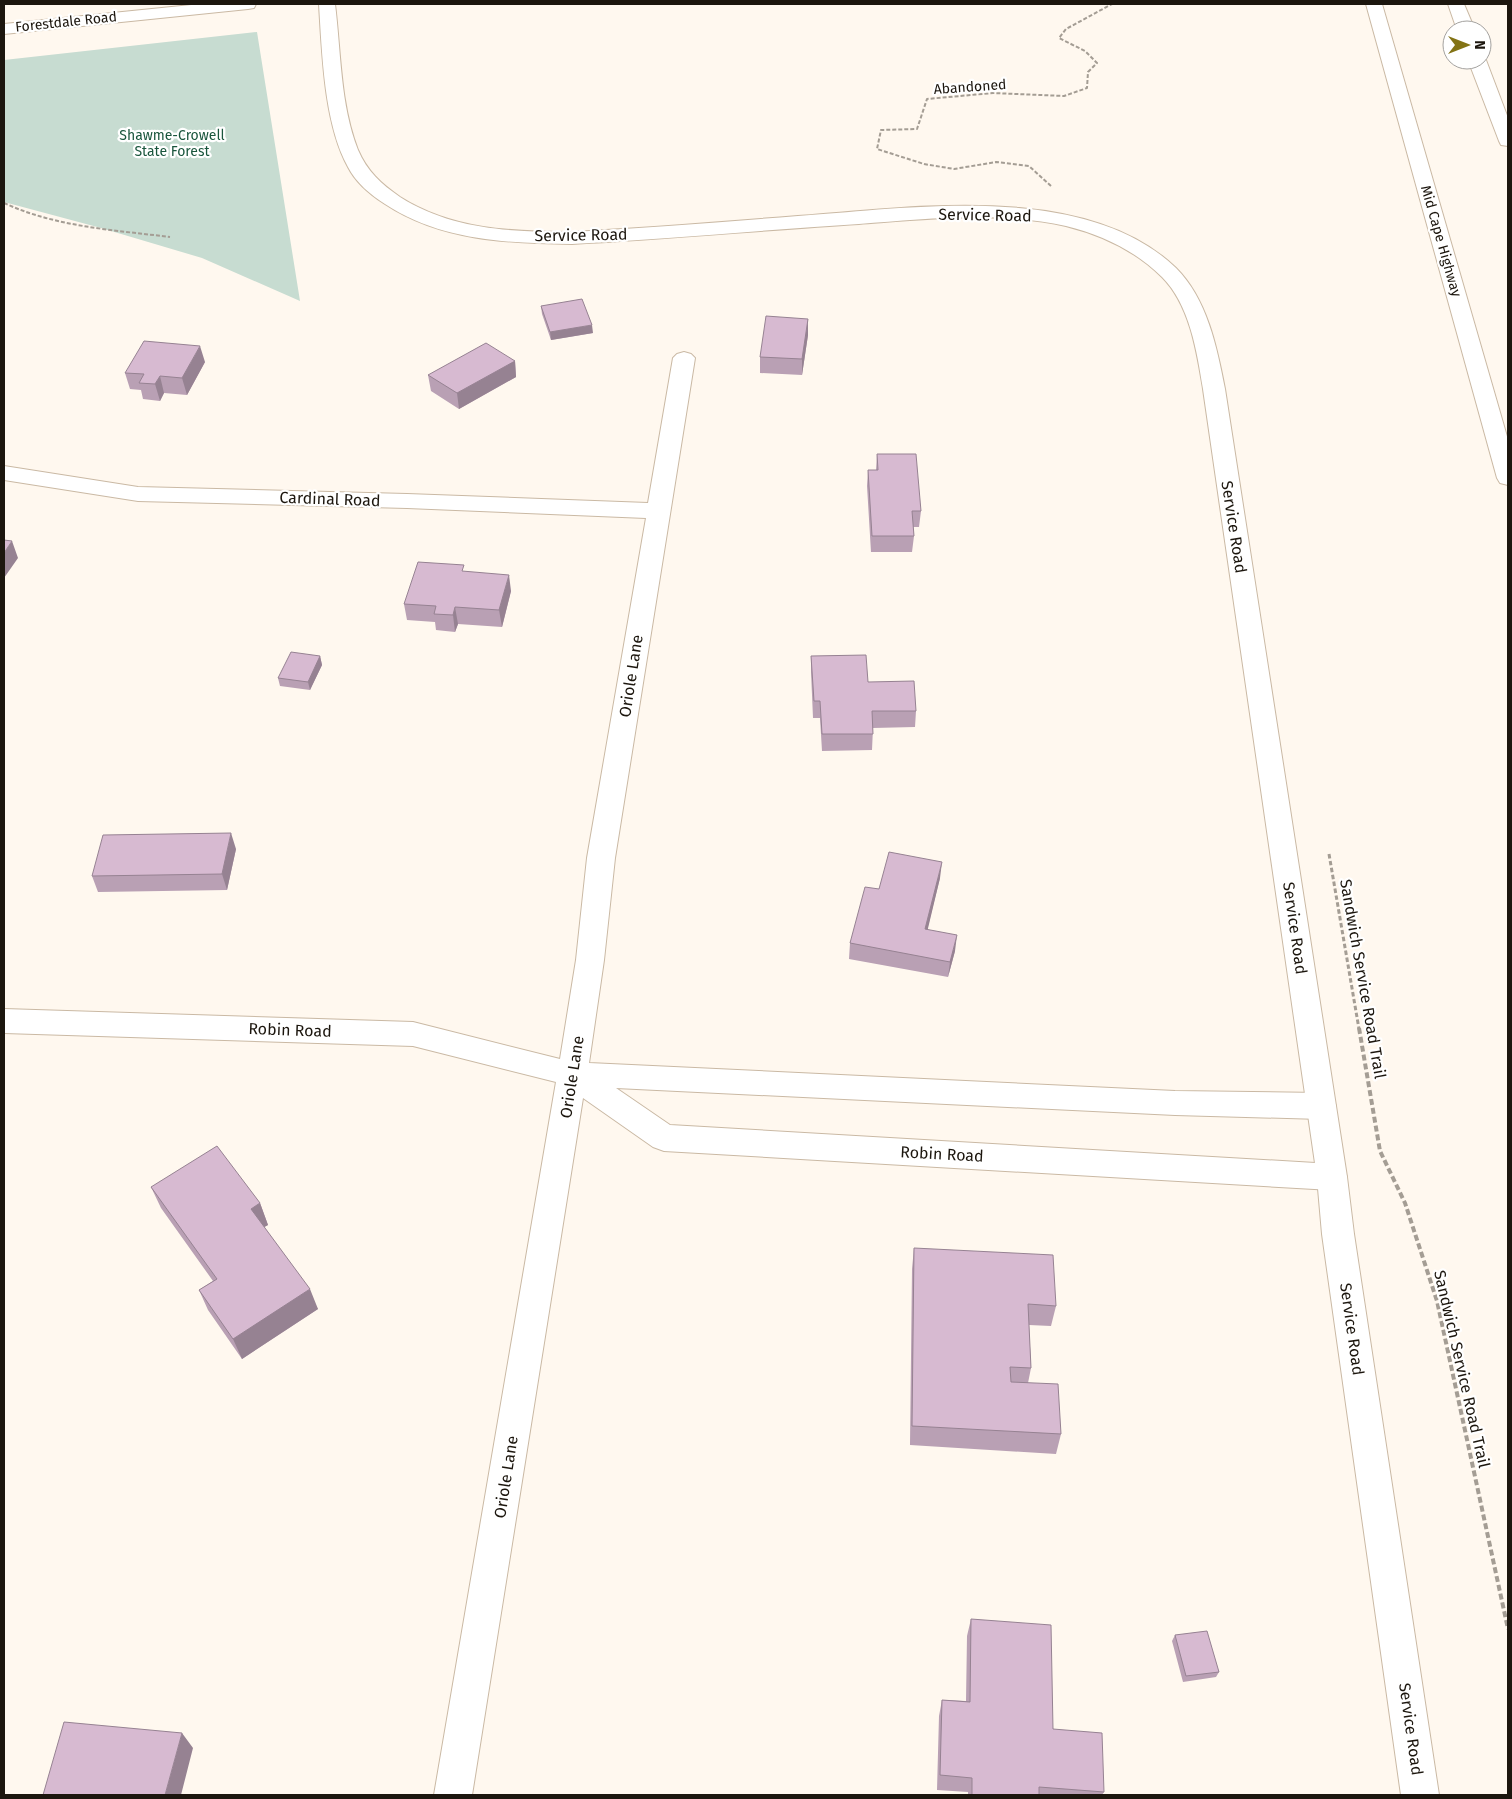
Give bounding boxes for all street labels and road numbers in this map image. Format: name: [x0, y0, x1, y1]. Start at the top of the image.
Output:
street label: Forestdale Road: [14, 8, 118, 36]
street label: Abandoned: [933, 76, 1007, 98]
street label: Mid Cape Highway: [1417, 183, 1465, 299]
street label: Service Road: [938, 205, 1032, 225]
street label: Service Road: [534, 225, 628, 245]
street label: Service Road: [1217, 479, 1251, 575]
street label: Cardinal Road: [279, 488, 381, 510]
street label: Oriole Lane: [615, 633, 647, 719]
street label: Sandwich Service Road Trail: [1336, 878, 1390, 1081]
street label: Service Road: [1279, 881, 1311, 975]
street label: Robin Road: [248, 1019, 332, 1041]
street label: Oriole Lane: [556, 1034, 588, 1120]
street label: Robin Road: [900, 1142, 984, 1166]
street label: Sandwich Service Road Trail: [1430, 1268, 1494, 1470]
street label: Service Road: [1336, 1282, 1368, 1376]
street label: Oriole Lane: [490, 1434, 522, 1520]
street label: Service Road: [1395, 1682, 1427, 1776]

